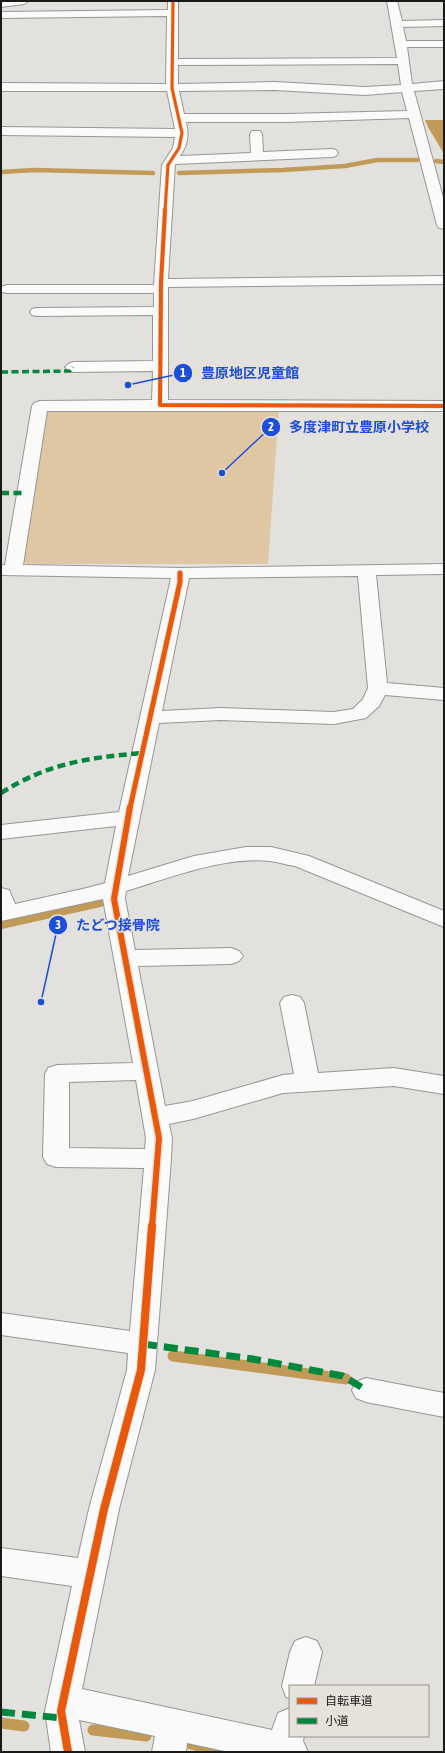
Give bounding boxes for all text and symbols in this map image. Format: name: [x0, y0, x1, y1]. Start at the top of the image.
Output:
callout: 豊原地区児童館: [173, 360, 307, 386]
text: 豊原地区児童館: [201, 365, 299, 381]
text: 1: [180, 366, 186, 380]
callout: 多度津町立豊原小学校: [261, 414, 437, 440]
text: 多度津町立豊原小学校: [289, 419, 429, 435]
text: 2: [268, 420, 274, 434]
callout: たどつ接骨院: [48, 912, 168, 938]
text: たどつ接骨院: [76, 917, 160, 933]
text: 3: [55, 918, 61, 932]
legend: [289, 1685, 429, 1737]
text: 自転車道: [325, 1694, 373, 1708]
text: 小道: [325, 1714, 349, 1728]

